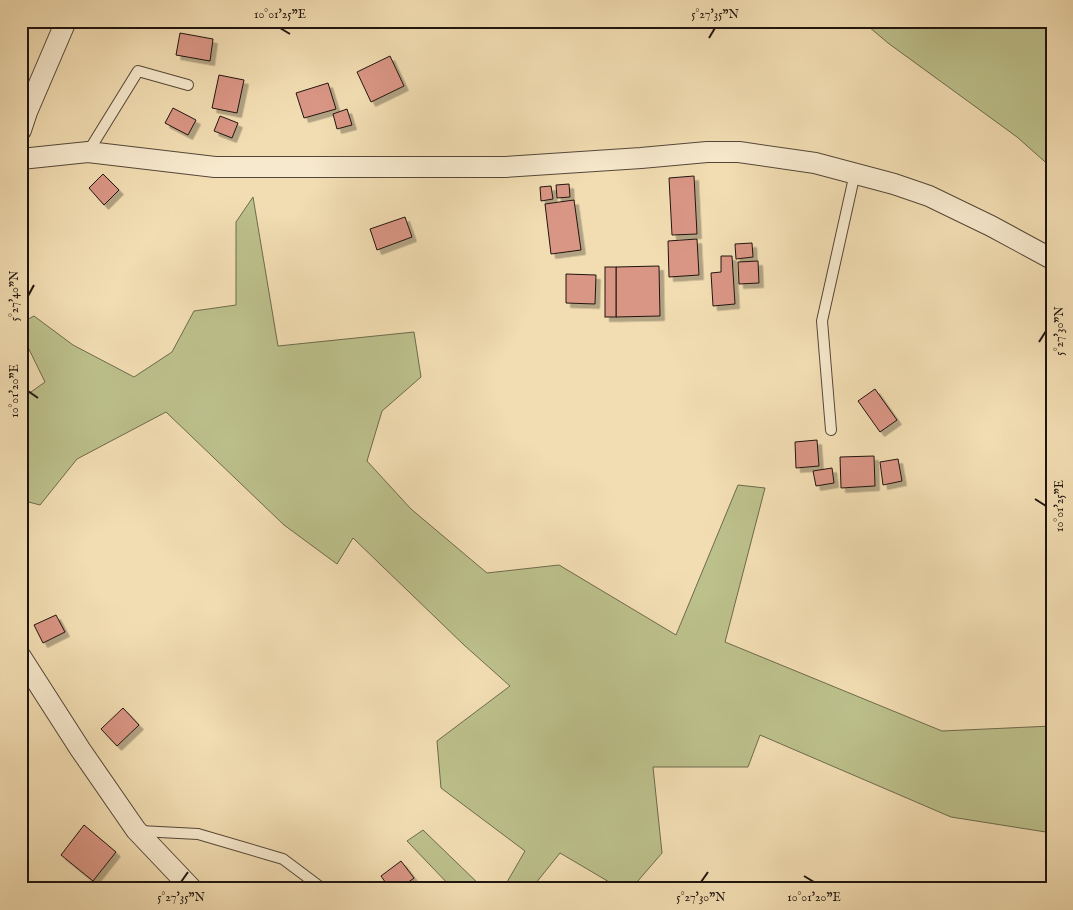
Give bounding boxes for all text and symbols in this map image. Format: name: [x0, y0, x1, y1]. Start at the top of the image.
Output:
text: 10°01'25"E: [254, 7, 306, 22]
text: 5°27'35"N: [691, 7, 739, 22]
text: 5°27'40"N: [7, 270, 22, 321]
text: 5°27'30"N: [1052, 306, 1067, 356]
text: 10°01'20"E: [7, 364, 22, 418]
text: 10°01'25"E: [1052, 480, 1067, 532]
text: 5°27'35"N: [157, 890, 205, 905]
text: 5°27'30"N: [676, 890, 726, 905]
text: 10°01'20"E: [787, 890, 841, 905]

